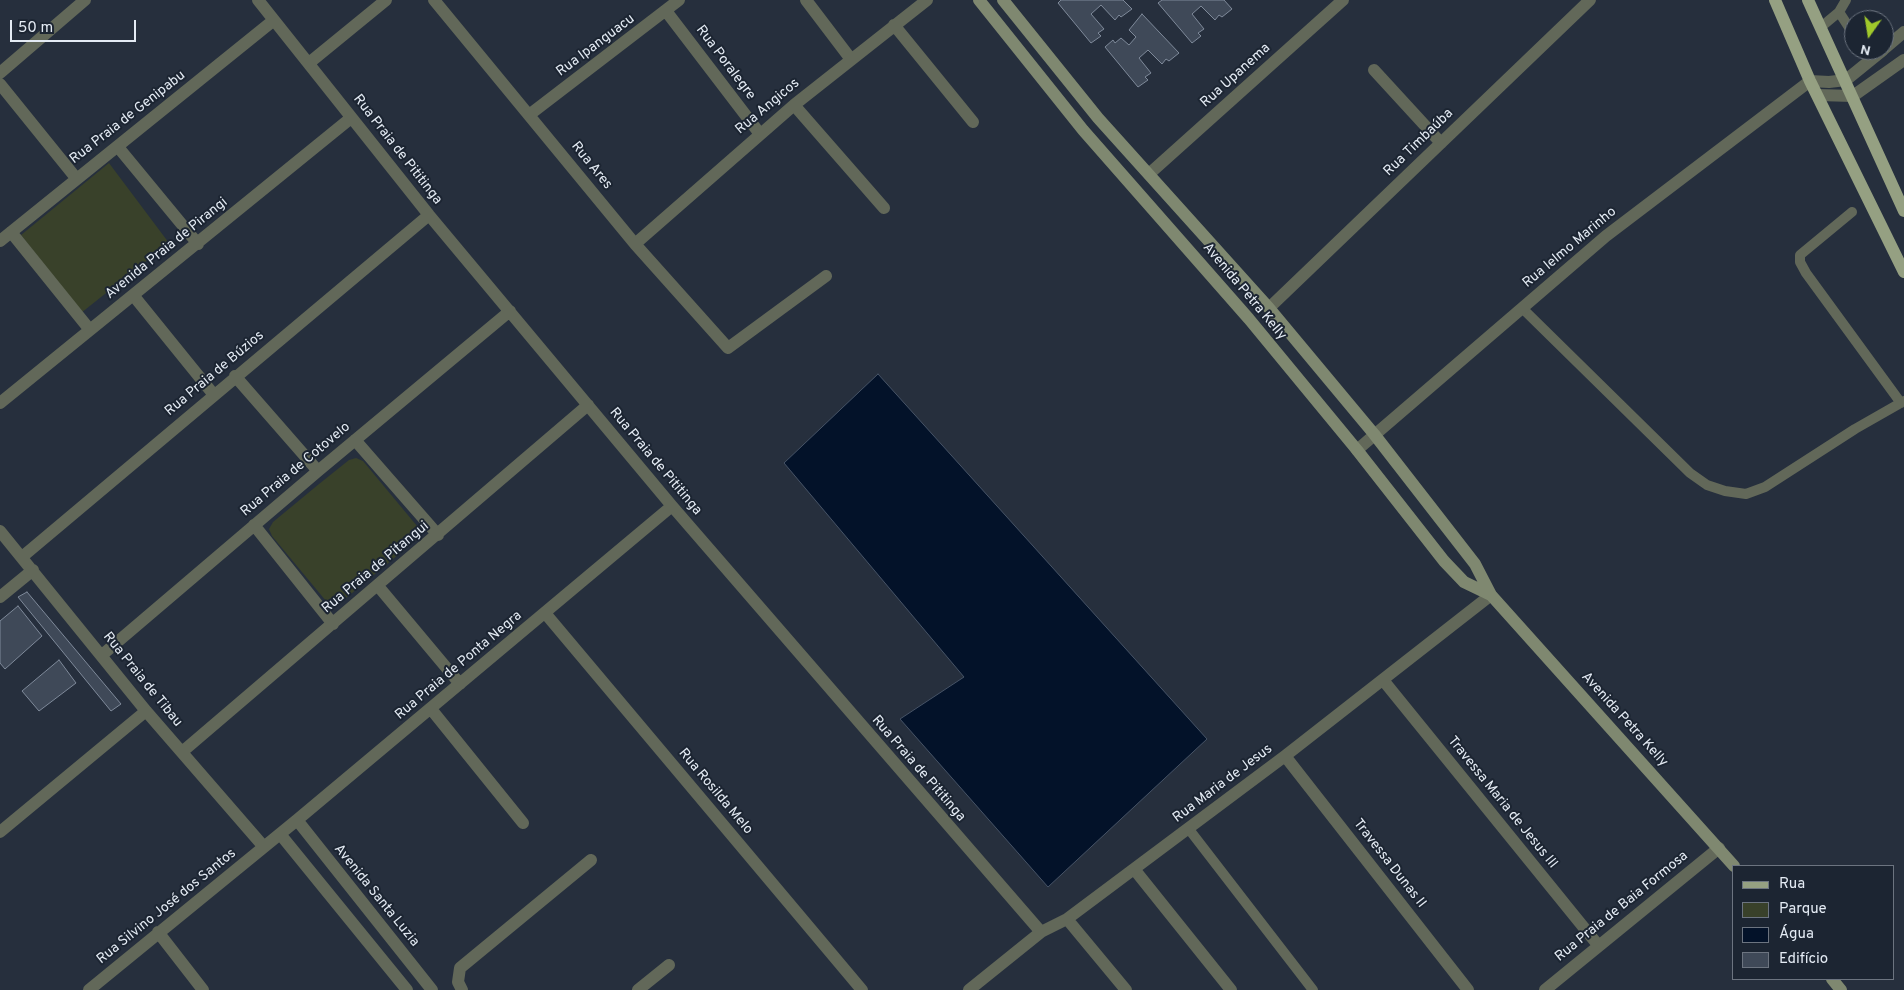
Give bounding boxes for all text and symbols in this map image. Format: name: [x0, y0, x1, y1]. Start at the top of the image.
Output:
scale bar: [12, 10, 139, 42]
north arrow: [1844, 10, 1894, 60]
street label: Rua Ipanguacu: [554, 11, 638, 81]
text: 50 m: [18, 19, 53, 38]
street label: Rua Poralegre: [692, 22, 758, 104]
street label: Rua Upanema: [1198, 40, 1274, 112]
text: N: [1859, 40, 1873, 59]
street label: Rua Praia de Genipabu: [67, 68, 189, 168]
street label: Rua Angicos: [733, 75, 803, 139]
street label: Rua Praia de Pititinga: [349, 92, 445, 208]
street label: Rua Timbaúba: [1381, 106, 1457, 180]
street label: Rua Ares: [567, 139, 615, 193]
street label: Avenida Praia de Pirangi: [102, 195, 232, 303]
street label: Rua Ielmo Marinho: [1520, 204, 1620, 292]
street label: Avenida Petra Kelly: [1199, 240, 1289, 344]
street label: Rua Praia de Búzios: [162, 328, 268, 420]
street label: Rua Praia de Pititinga: [605, 405, 705, 519]
street label: Rua Praia de Cotovelo: [238, 419, 354, 521]
street label: Rua Praia de Pitangui: [319, 518, 433, 618]
street label: Rua Praia de Ponta Negra: [392, 608, 526, 724]
street label: Rua Praia de Tibau: [99, 629, 185, 731]
street label: Avenida Petra Kelly: [1577, 669, 1671, 771]
street label: Rua Praia de Pititinga: [867, 713, 969, 825]
street label: Travessa Maria de Jesus III: [1443, 734, 1561, 872]
street label: Rua Maria de Jesus: [1170, 741, 1276, 827]
street label: Rua Rosilda Melo: [674, 746, 756, 838]
street label: Travessa Dunas II: [1349, 816, 1429, 912]
street label: Avenida Santa Luzia: [330, 842, 422, 950]
street label: Rua Silvino José dos Santos: [94, 846, 240, 968]
street label: Rua Praia de Baia Formosa: [1552, 848, 1692, 966]
legend: [1732, 865, 1894, 980]
text: Rua: [1779, 875, 1805, 894]
text: Parque: [1779, 900, 1827, 919]
text: Água: [1779, 925, 1814, 944]
text: Edifício: [1779, 950, 1828, 969]

